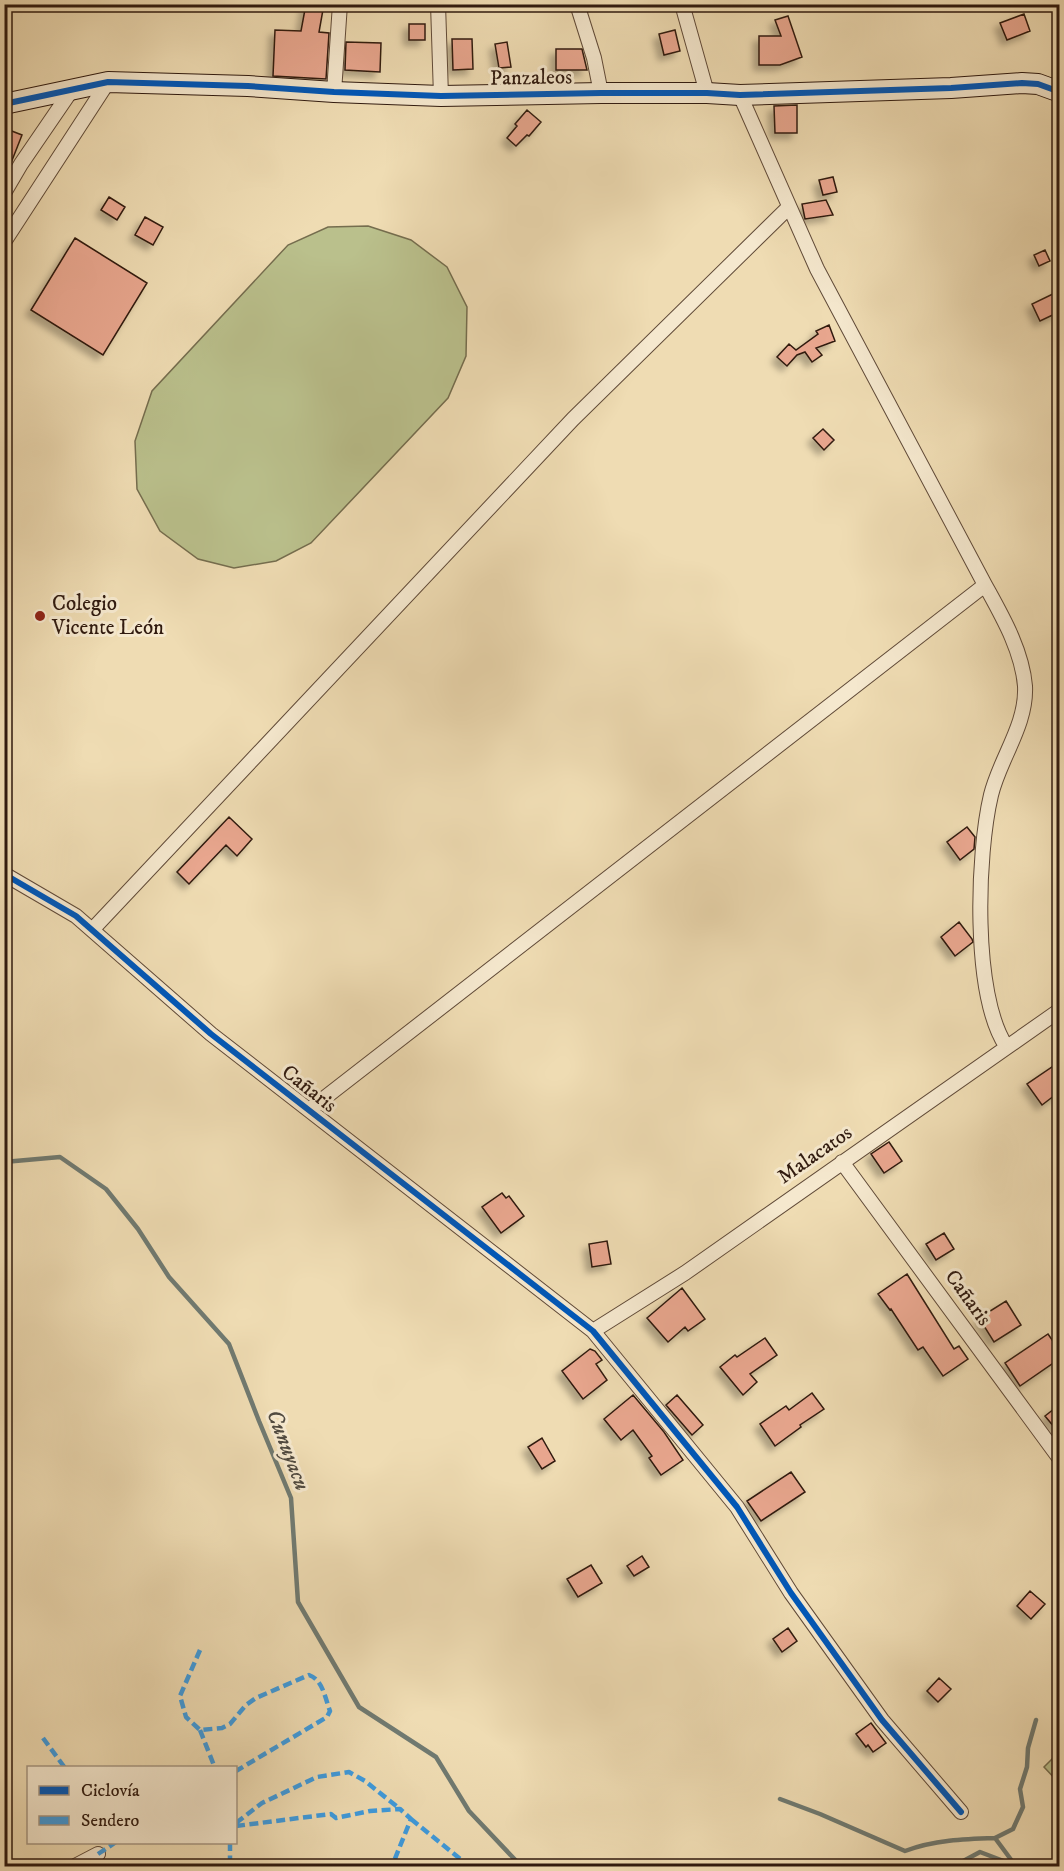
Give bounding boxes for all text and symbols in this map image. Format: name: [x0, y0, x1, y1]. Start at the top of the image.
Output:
street label: Panzaleos: [490, 64, 572, 92]
place label: Colegio Vicente León: [51, 591, 164, 641]
marker: Colegio Vicente León: [33, 609, 47, 623]
street label: Cañaris: [276, 1059, 342, 1119]
street label: Malacatos: [773, 1120, 857, 1190]
street label: Cañaris: [939, 1265, 997, 1331]
water label: Cunuyacu: [260, 1406, 316, 1494]
legend: [27, 1766, 237, 1844]
text: Ciclovía: [81, 1780, 140, 1802]
text: Sendero: [81, 1810, 139, 1832]

